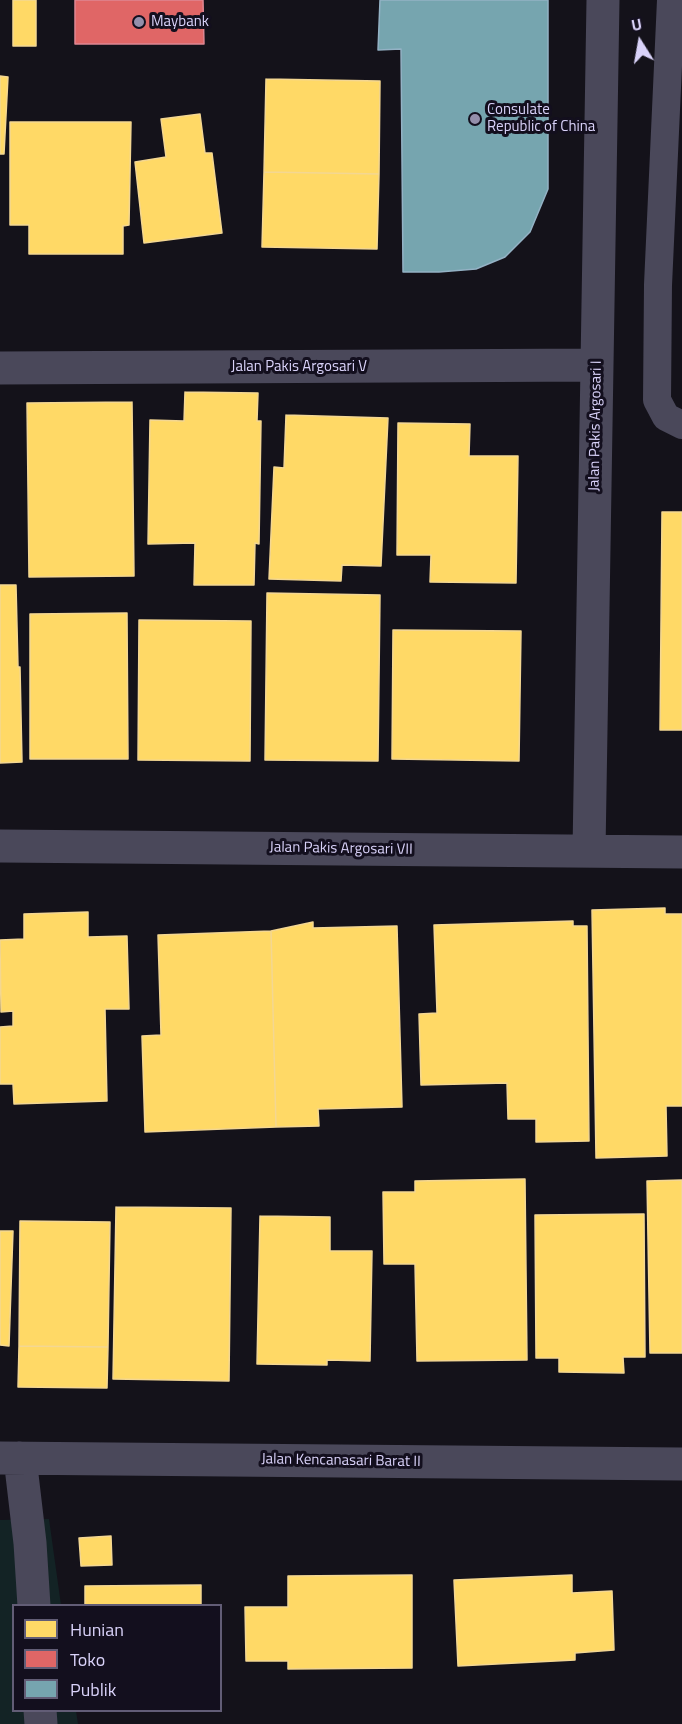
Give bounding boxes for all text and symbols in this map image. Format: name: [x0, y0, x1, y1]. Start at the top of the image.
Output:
north arrow: [610, 12, 670, 72]
text: U: [629, 12, 644, 37]
place label: Maybank: [151, 13, 209, 31]
marker: Maybank: [132, 15, 146, 29]
place label: Consulate Republic of China: [487, 101, 595, 136]
marker: Consulate Republic of China: [468, 112, 482, 126]
street label: Jalan Pakis Argosari V: [231, 358, 367, 376]
street label: Jalan Pakis Argosari I: [586, 360, 606, 492]
street label: Jalan Pakis Argosari VII: [269, 839, 413, 859]
street label: Jalan Kencanasari Barat II: [261, 1451, 421, 1471]
legend: [12, 1604, 222, 1712]
text: Hunian: [70, 1616, 124, 1643]
text: Toko: [70, 1646, 105, 1673]
text: Publik: [70, 1676, 116, 1703]

